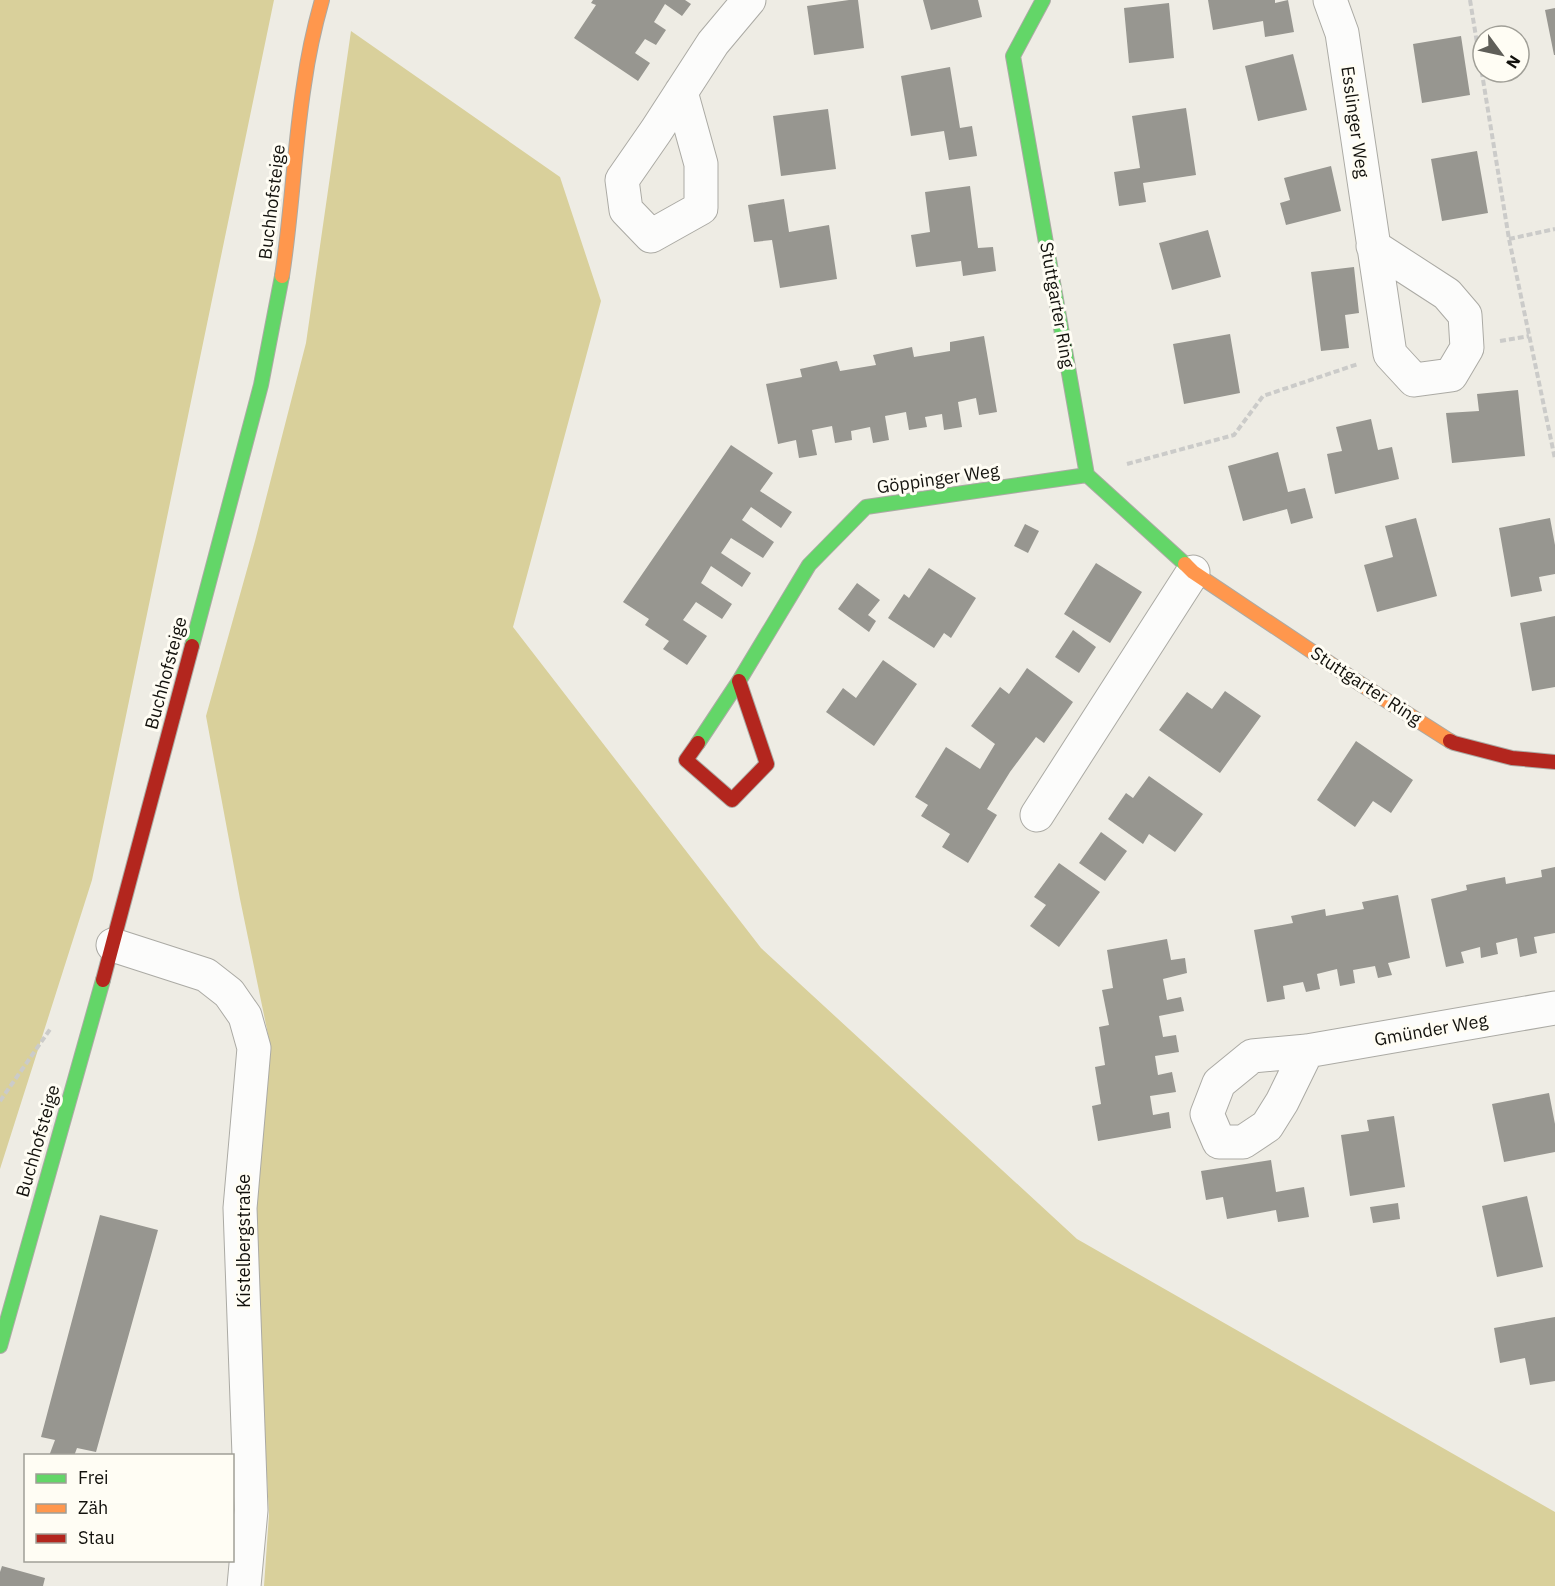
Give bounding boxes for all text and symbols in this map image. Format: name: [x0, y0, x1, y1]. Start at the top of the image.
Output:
north arrow: [1471, 24, 1531, 84]
text: N: [1502, 52, 1525, 72]
street label: Esslinger Weg: [1336, 64, 1375, 180]
street label: Buchhofsteige: [253, 143, 290, 261]
street label: Stuttgarter Ring: [1035, 240, 1080, 370]
street label: Göppinger Weg: [875, 458, 1001, 498]
street label: Buchhofsteige: [139, 614, 192, 732]
street label: Stuttgarter Ring: [1306, 641, 1427, 730]
street label: Gmünder Weg: [1372, 1008, 1490, 1051]
street label: Buchhofsteige: [10, 1082, 65, 1200]
street label: Kistelbergstraße: [232, 1174, 255, 1308]
legend: [24, 1454, 234, 1562]
text: Frei: [78, 1466, 109, 1489]
text: Zäh: [78, 1496, 108, 1519]
text: Stau: [78, 1526, 115, 1549]

